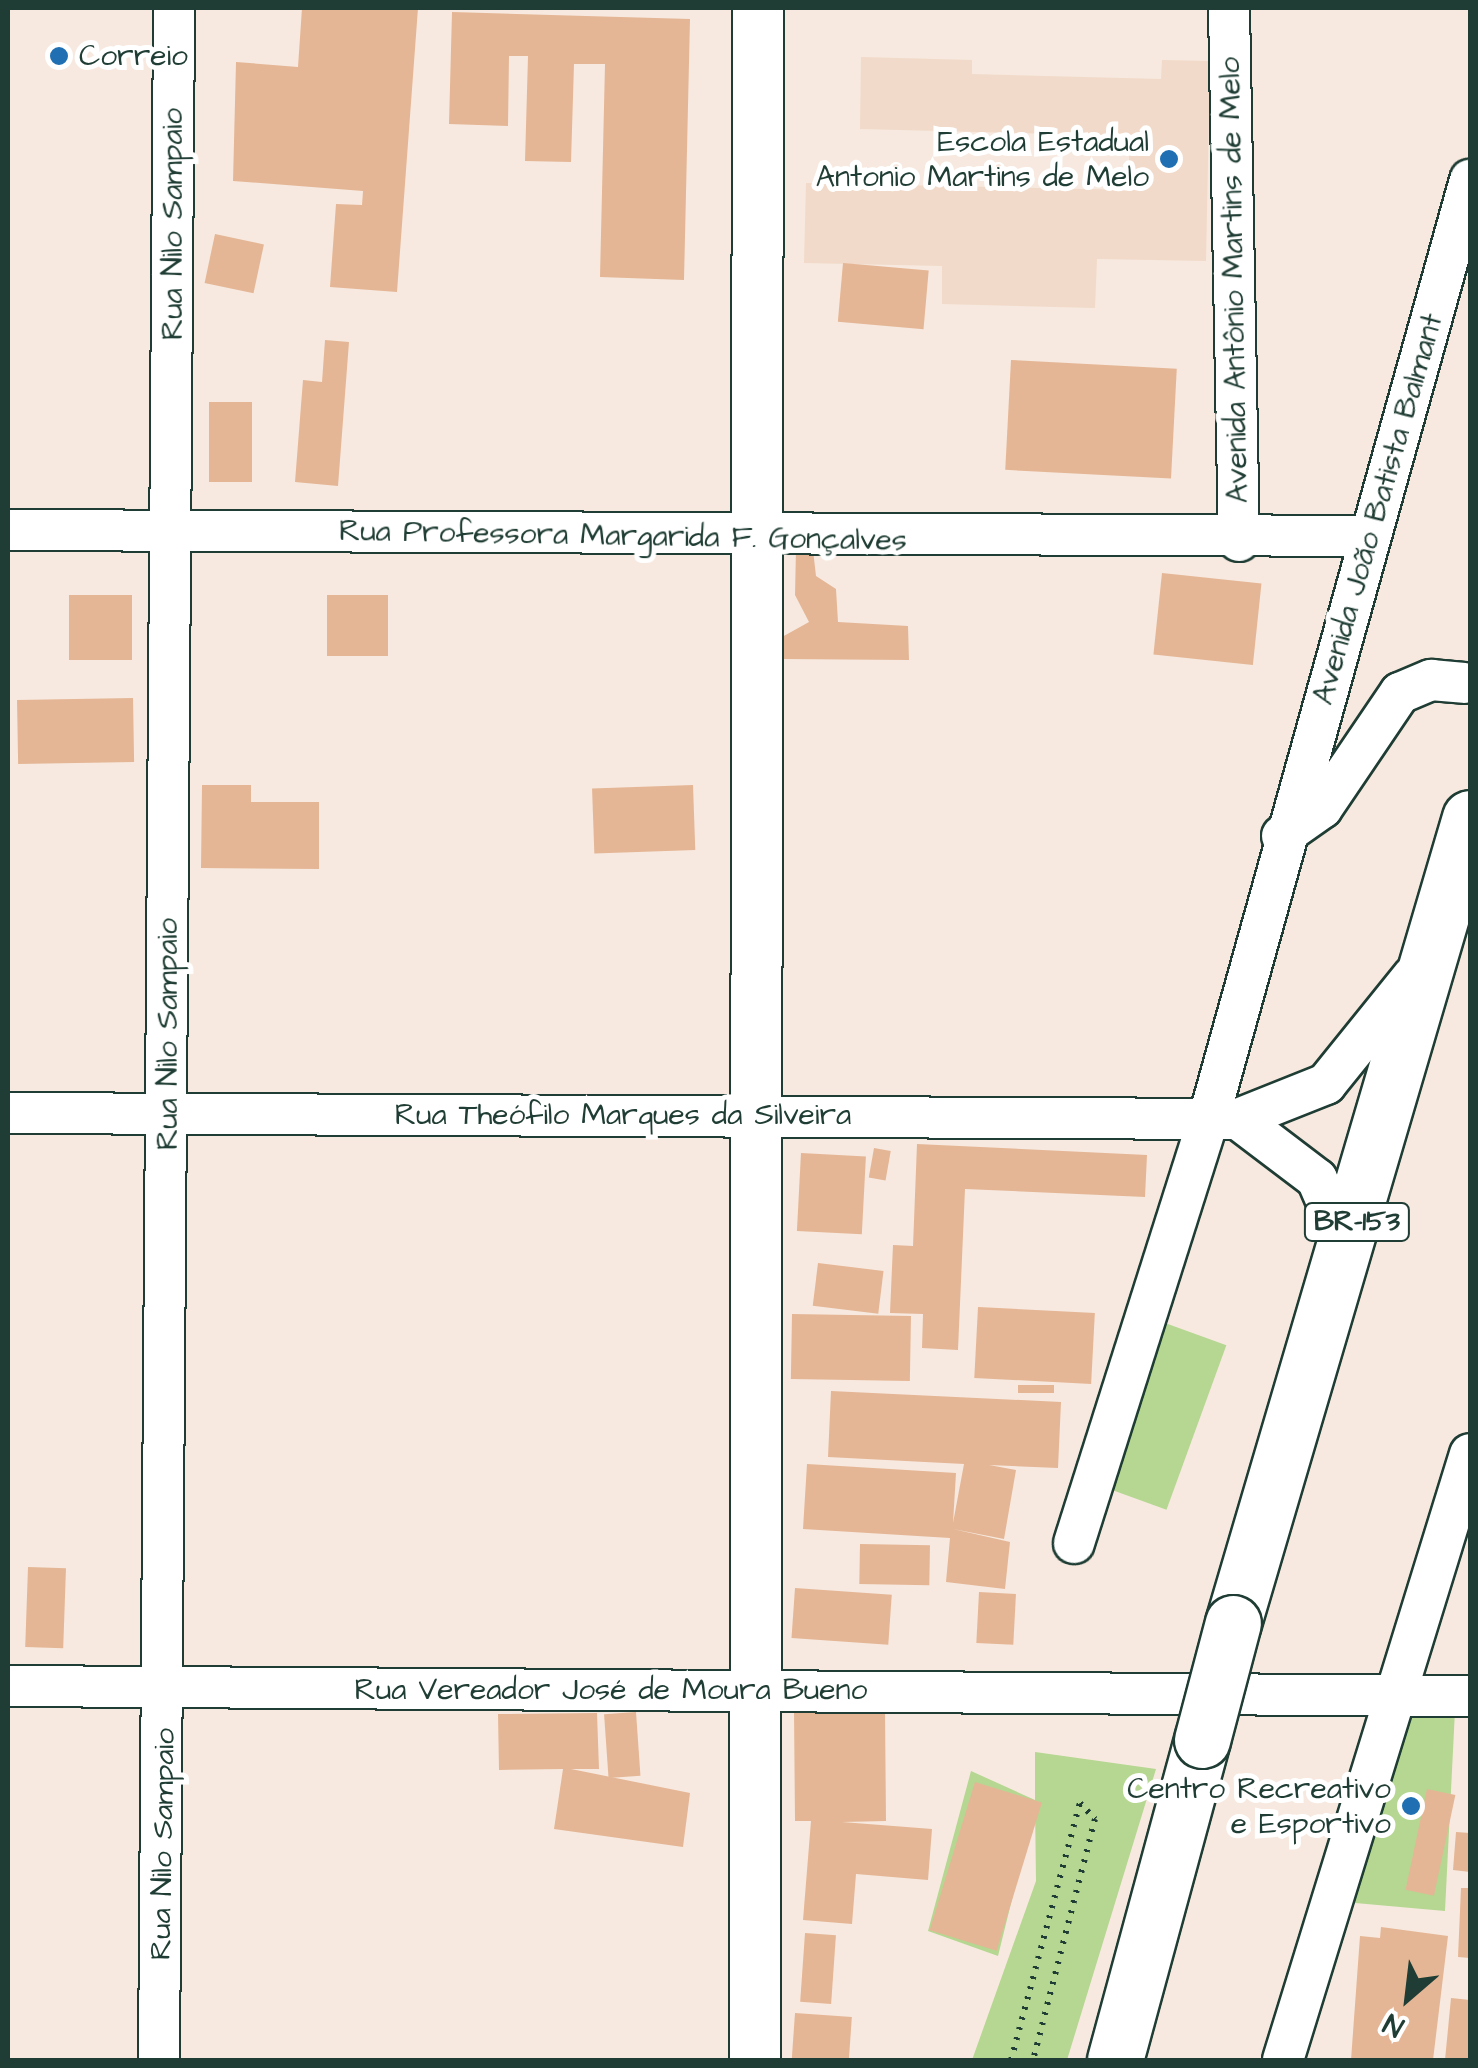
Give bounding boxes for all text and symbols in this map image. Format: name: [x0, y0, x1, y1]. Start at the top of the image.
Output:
place label: Correio: [79, 38, 188, 74]
marker: Correio: [48, 45, 70, 67]
street label: Avenida Antônio Martins de Melo: [1212, 56, 1256, 504]
street label: Rua Nilo Sampaio: [155, 108, 191, 340]
place label: Escola Estadual Antonio Martins de Melo: [816, 124, 1149, 194]
marker: Escola Estadual Antonio Martins de Melo: [1158, 148, 1180, 170]
street label: Avenida João Batista Balmant: [1305, 309, 1451, 709]
street label: Rua Professora Margarida F. Gonçalves: [339, 513, 907, 559]
street label: Rua Nilo Sampaio: [150, 918, 186, 1150]
street label: Rua Theófilo Marques da Silveira: [395, 1097, 851, 1133]
road number: BR-153: [1302, 1199, 1412, 1245]
street label: Rua Vereador José de Moura Bueno: [355, 1672, 867, 1708]
street label: Rua Nilo Sampaio: [143, 1728, 183, 1960]
place label: Centro Recreativo e Esportivo: [1127, 1771, 1391, 1842]
marker: Centro Recreativo e Esportivo: [1400, 1795, 1422, 1817]
north arrow: [1358, 1948, 1458, 2048]
text: N: [1377, 2004, 1411, 2046]

